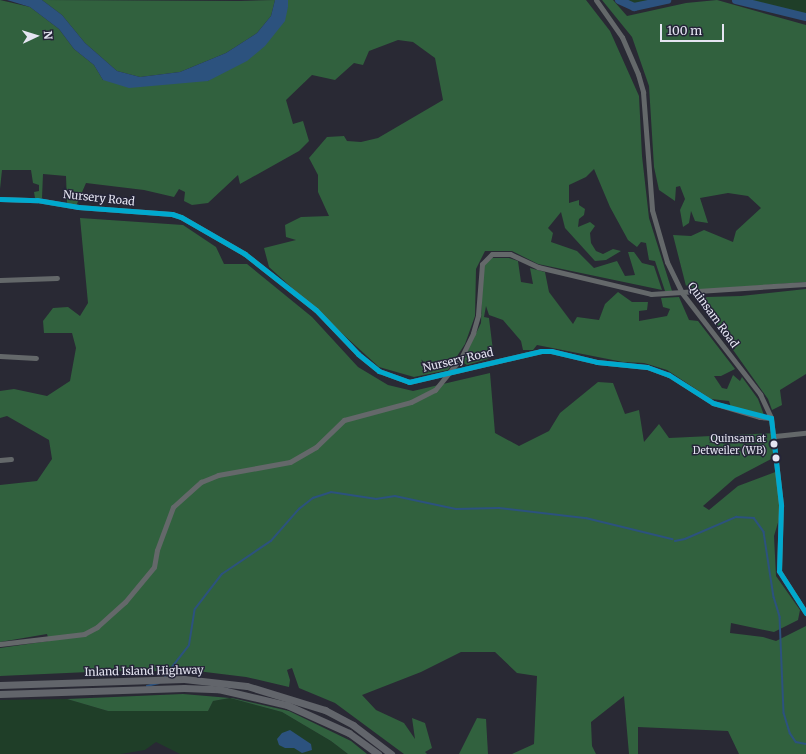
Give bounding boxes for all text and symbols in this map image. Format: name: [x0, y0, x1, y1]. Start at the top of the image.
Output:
north arrow: [16, 16, 56, 56]
scale bar: [662, 16, 726, 42]
text: 100 m: [667, 23, 702, 38]
text: N: [41, 30, 55, 40]
street label: Nursery Road: [63, 188, 135, 208]
street label: Quinsam Road: [685, 280, 741, 350]
street label: Nursery Road: [421, 345, 495, 375]
place label: Quinsam at Detweiler (WB): [693, 432, 766, 456]
marker: Quinsam at Detweiler (WB): [769, 439, 779, 449]
unlabelled marker: [771, 453, 781, 463]
street label: Inland Island Highway: [84, 663, 204, 679]

